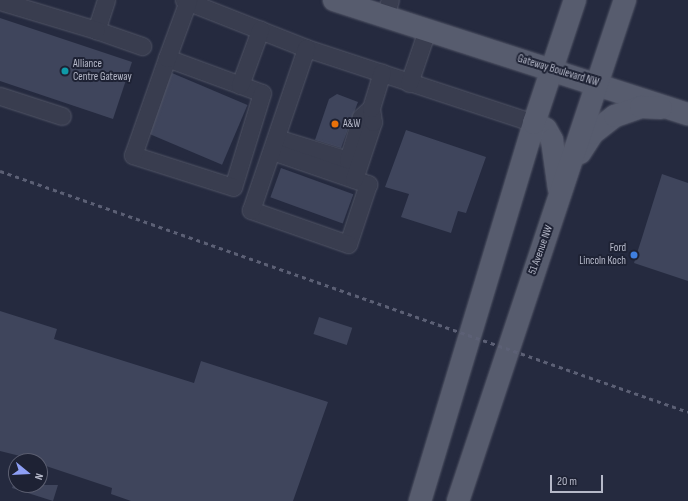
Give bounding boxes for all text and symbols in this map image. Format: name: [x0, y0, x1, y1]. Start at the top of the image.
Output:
street label: Gateway Boulevard NW: [516, 52, 600, 90]
place label: Alliance Centre Gateway: [73, 58, 132, 84]
marker: Alliance Centre Gateway: [60, 66, 70, 76]
place label: A&W: [343, 117, 360, 131]
marker: A&W: [330, 119, 340, 129]
street label: 51 Avenue NW: [526, 224, 556, 276]
place label: Ford Lincoln Koch: [579, 242, 626, 268]
marker: Ford Lincoln Koch: [629, 250, 639, 260]
north arrow: [8, 453, 48, 493]
scale bar: [552, 467, 605, 493]
text: N: [32, 472, 46, 481]
text: 20 m: [557, 474, 577, 489]

